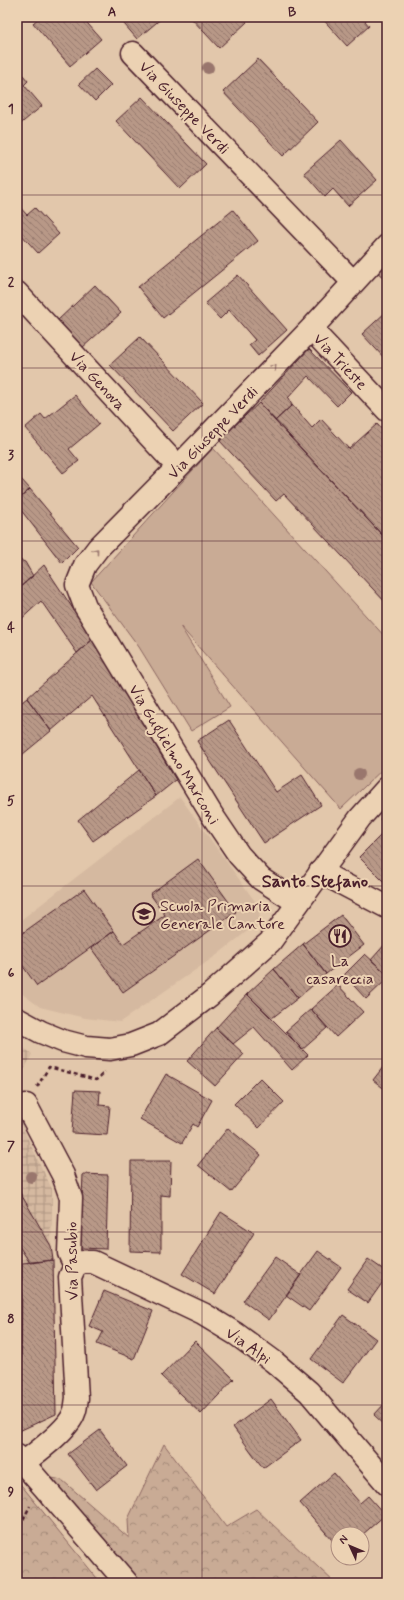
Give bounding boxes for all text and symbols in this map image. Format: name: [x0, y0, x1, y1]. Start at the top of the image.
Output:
text: A: [108, 4, 116, 21]
text: B: [288, 4, 297, 21]
street label: Via Giuseppe Verdi: [134, 57, 234, 159]
text: 1: [8, 101, 14, 118]
text: 2: [8, 274, 15, 291]
street label: Via Trieste: [308, 329, 372, 395]
street label: Via Genova: [64, 347, 130, 415]
one-way arrow: [269, 364, 277, 372]
street label: Via Giuseppe Verdi: [163, 382, 263, 484]
text: 3: [8, 447, 14, 464]
one-way arrow: [91, 548, 98, 555]
text: 4: [7, 620, 15, 637]
street label: Via Guglielmo Marconi: [123, 681, 224, 829]
text: 5: [7, 793, 15, 810]
district label: Santo Stefano: [262, 870, 368, 894]
place label: Scuola Primaria Generale Cantore: [160, 896, 285, 935]
school or university icon: Scuola Primaria Generale Cantore: [131, 901, 157, 927]
restaurant icon: La casareccia: [327, 923, 353, 949]
place label: La casareccia: [306, 951, 374, 990]
text: 6: [8, 965, 15, 982]
text: 7: [7, 1138, 15, 1155]
street label: Via Pasubio: [61, 1222, 84, 1300]
text: 8: [7, 1311, 15, 1328]
street label: Via Alpi: [221, 1323, 275, 1370]
text: 9: [8, 1484, 15, 1501]
north arrow: [330, 1526, 370, 1566]
text: N: [336, 1532, 351, 1547]

